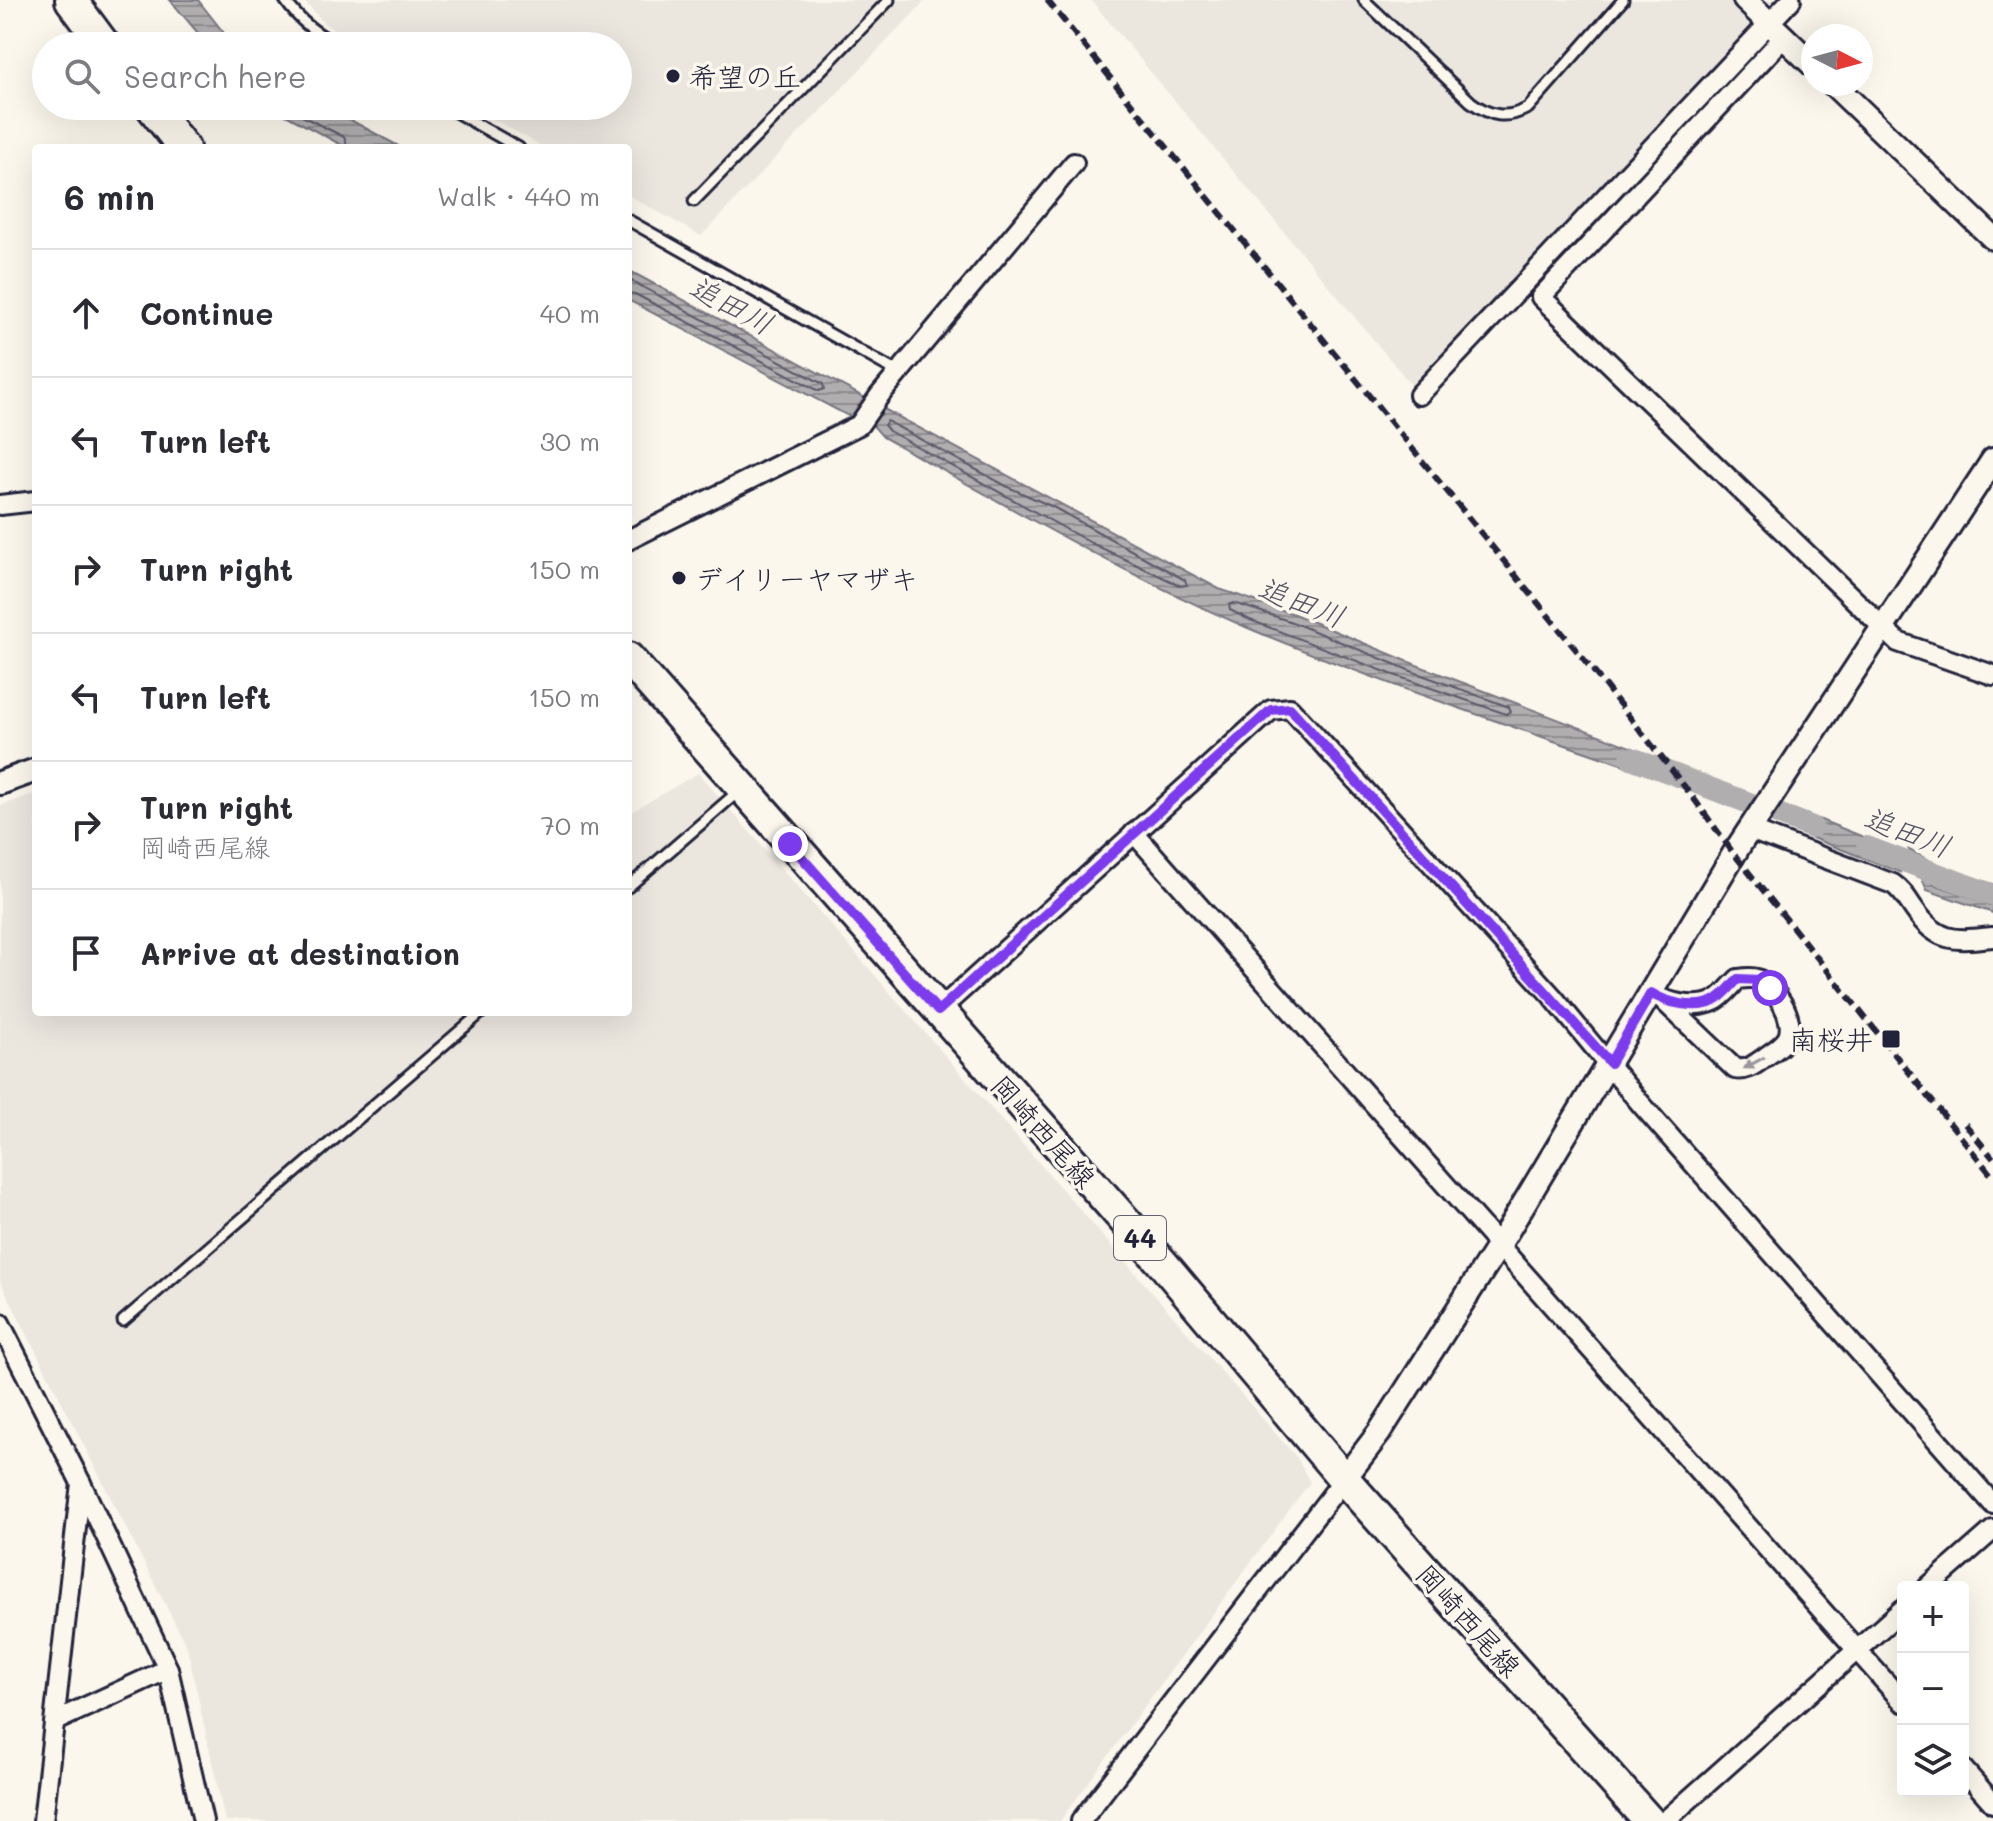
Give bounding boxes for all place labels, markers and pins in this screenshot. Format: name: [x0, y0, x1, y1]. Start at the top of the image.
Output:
place label: 希望の丘: [689, 58, 801, 94]
marker: 希望の丘: [664, 67, 682, 85]
place label: デイリーヤマザキ: [695, 560, 918, 596]
marker: デイリーヤマザキ: [670, 569, 688, 587]
place label: 南桜井: [1789, 1021, 1873, 1057]
marker: 南桜井: [1880, 1028, 1902, 1050]

